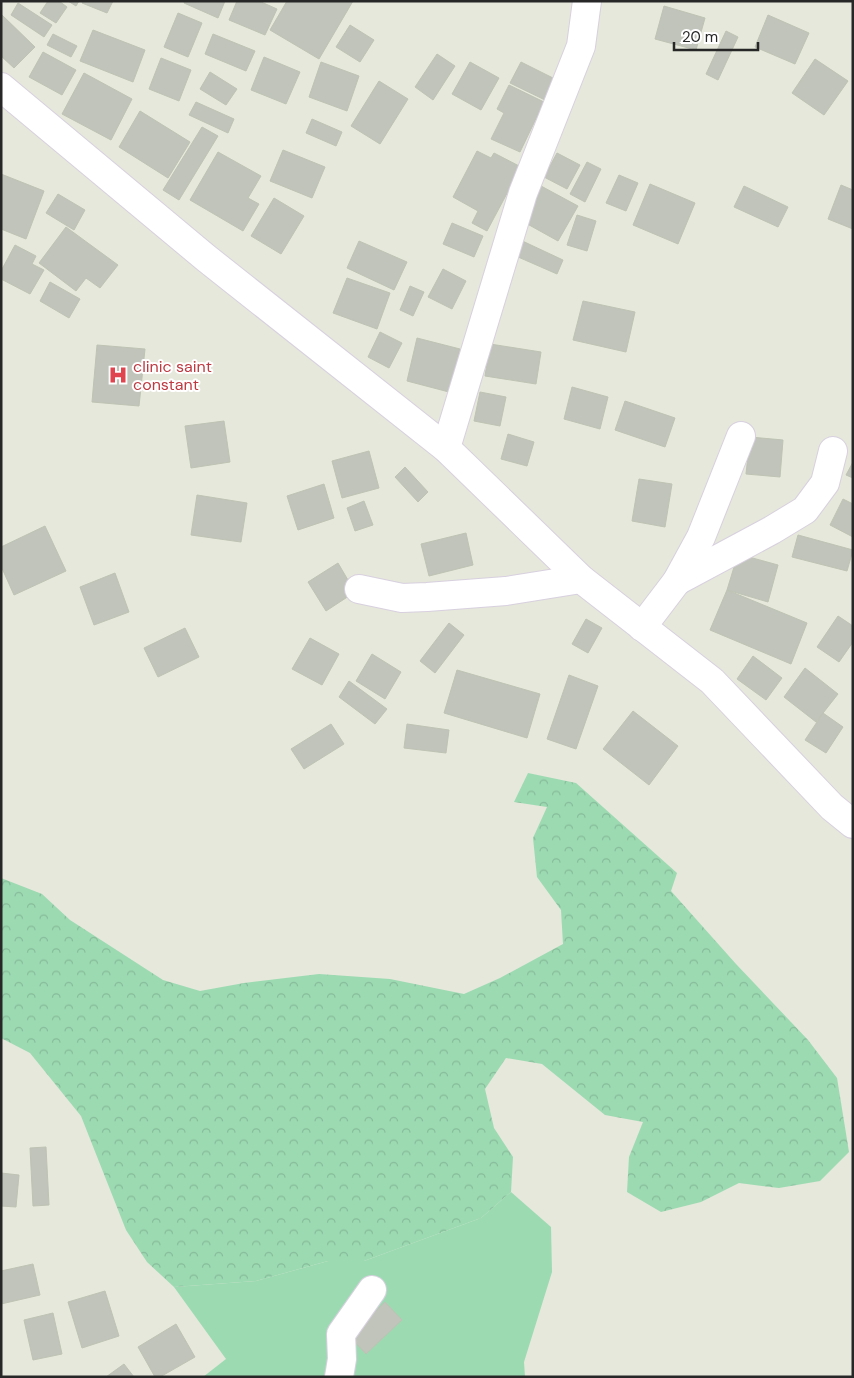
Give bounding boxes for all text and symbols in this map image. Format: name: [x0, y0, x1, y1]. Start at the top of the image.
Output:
scale bar: [674, 20, 758, 52]
text: 20 m: [682, 27, 718, 47]
place label: clinic saint constant: [133, 356, 212, 395]
hospital icon: clinic saint constant: [107, 364, 129, 386]

